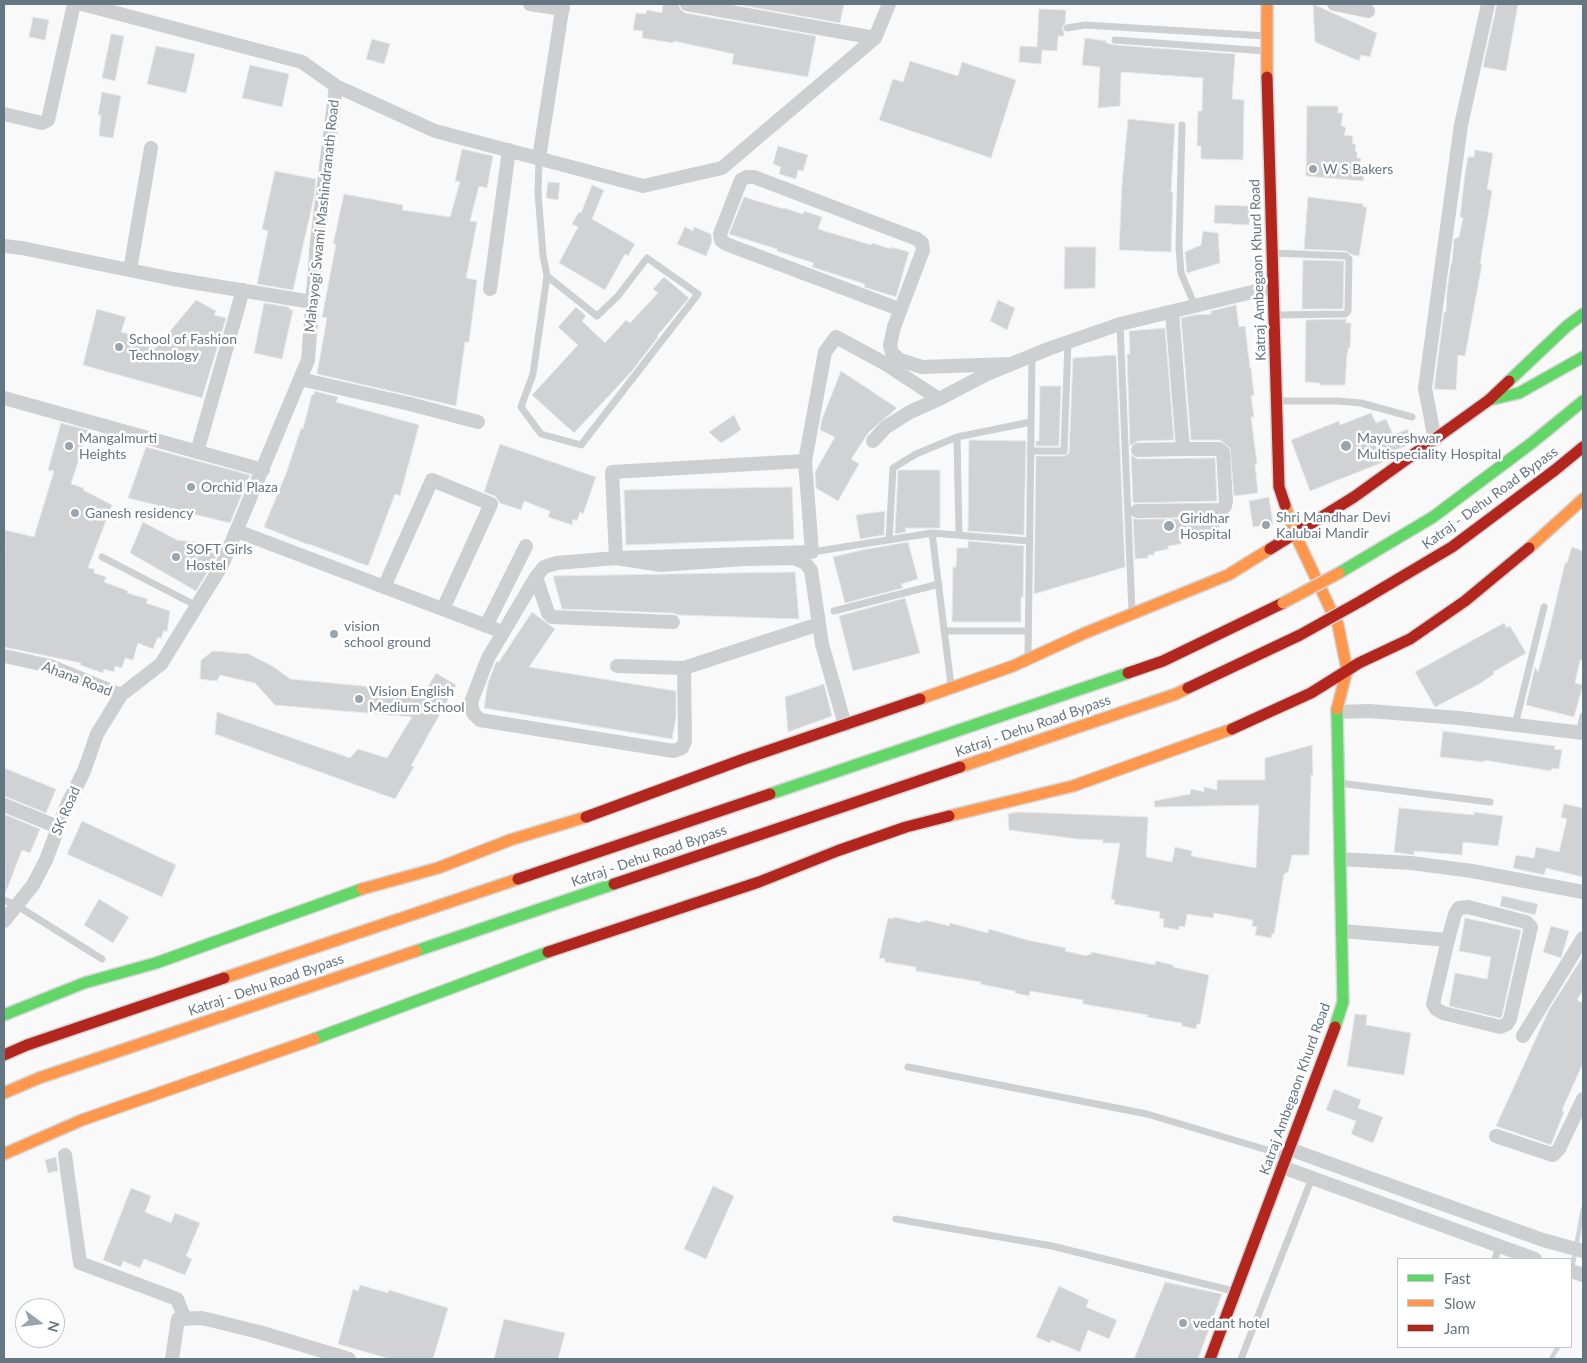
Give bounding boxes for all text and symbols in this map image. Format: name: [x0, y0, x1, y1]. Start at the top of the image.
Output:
street label: Mahayogi Swami Mashindranath Road: [301, 99, 343, 333]
place label: W S Bakers: [1323, 161, 1393, 177]
marker: W S Bakers: [1307, 163, 1319, 175]
street label: Katraj Ambegaon Khurd Road: [1246, 179, 1270, 361]
place label: School of Fashion Technology: [129, 331, 237, 364]
marker: School of Fashion Technology: [113, 341, 125, 353]
place label: Mangalmurti Heights: [79, 430, 157, 462]
place label: Mayureshwar Multispeciality Hospital: [1357, 430, 1501, 462]
marker: Mayureshwar Multispeciality Hospital: [1339, 439, 1353, 453]
marker: Mangalmurti Heights: [63, 440, 75, 452]
street label: Katraj - Dehu Road Bypass: [1419, 443, 1561, 553]
place label: Orchid Plaza: [201, 479, 278, 495]
marker: Orchid Plaza: [185, 481, 197, 493]
place label: Ganesh residency: [85, 505, 193, 521]
marker: Ganesh residency: [69, 507, 81, 519]
place label: Shri Mandhar Devi Kalubai Mandir: [1276, 509, 1391, 542]
place label: Giridhar Hospital: [1180, 510, 1231, 542]
marker: Giridhar Hospital: [1162, 519, 1176, 533]
marker: Shri Mandhar Devi Kalubai Mandir: [1260, 519, 1272, 531]
place label: SOFT Girls Hostel: [186, 541, 253, 574]
marker: SOFT Girls Hostel: [170, 551, 182, 563]
place label: vision school ground: [344, 618, 431, 650]
marker: vision school ground: [328, 628, 340, 640]
street label: Ahana Road: [40, 658, 114, 700]
place label: Vision English Medium School: [369, 683, 465, 716]
street label: Katraj - Dehu Road Bypass: [953, 691, 1113, 761]
marker: Vision English Medium School: [353, 693, 365, 705]
street label: SK Road: [48, 784, 84, 838]
street label: Katraj - Dehu Road Bypass: [569, 821, 729, 891]
street label: Katraj - Dehu Road Bypass: [186, 950, 346, 1020]
street label: Katraj Ambegaon Khurd Road: [1256, 1001, 1334, 1177]
legend: [1397, 1258, 1572, 1348]
text: Fast: [1444, 1269, 1471, 1287]
text: Slow: [1444, 1294, 1476, 1312]
north arrow: [15, 1298, 65, 1348]
place label: vedant hotel: [1193, 1315, 1270, 1331]
marker: vedant hotel: [1177, 1317, 1189, 1329]
text: N: [44, 1319, 64, 1334]
text: Jam: [1444, 1319, 1470, 1337]

